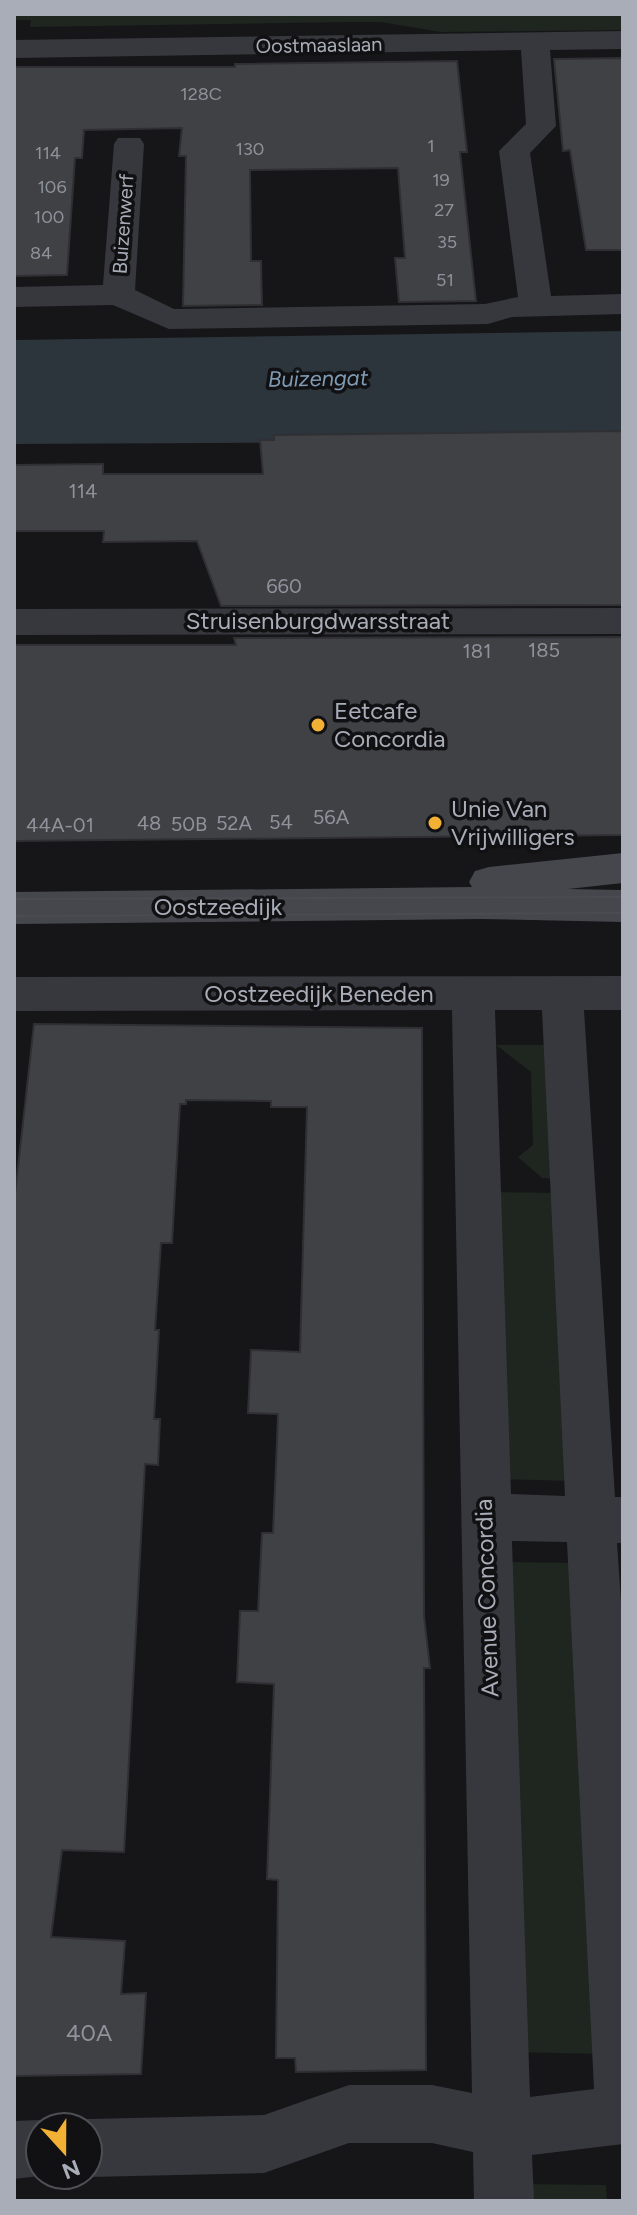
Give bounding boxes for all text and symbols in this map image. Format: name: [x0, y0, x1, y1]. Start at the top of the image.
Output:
street label: Oostmaaslaan: [255, 32, 383, 58]
house number: 128C: [180, 83, 222, 105]
house number: 1: [427, 135, 435, 157]
house number: 130: [236, 138, 264, 160]
house number: 114: [35, 142, 61, 164]
house number: 19: [432, 169, 450, 191]
street label: Buizenwerf: [108, 173, 139, 275]
house number: 106: [37, 176, 67, 198]
house number: 27: [434, 199, 454, 221]
house number: 100: [34, 206, 64, 228]
house number: 35: [437, 231, 457, 253]
house number: 84: [30, 242, 52, 264]
house number: 51: [436, 269, 454, 291]
water label: Buizengat: [268, 364, 369, 393]
house number: 114: [69, 479, 97, 503]
house number: 660: [266, 574, 302, 598]
street label: Struisenburgdwarsstraat: [186, 606, 450, 635]
house number: 185: [528, 638, 560, 662]
house number: 181: [463, 639, 491, 663]
place label: Eetcafe Concordia: [334, 696, 446, 753]
marker: Eetcafe Concordia: [309, 716, 327, 734]
place label: Unie Van Vrijwilligers: [451, 794, 575, 851]
house number: 56A: [313, 805, 350, 829]
house number: 54: [269, 810, 293, 834]
house number: 48: [137, 811, 161, 835]
house number: 52A: [216, 811, 253, 835]
house number: 50B: [171, 812, 207, 836]
house number: 44A-01: [26, 813, 94, 837]
marker: Unie Van Vrijwilligers: [426, 814, 444, 832]
street label: Oostzeedijk: [154, 892, 283, 921]
street label: Oostzeedijk Beneden: [204, 979, 434, 1008]
street label: Avenue Concordia: [469, 1498, 504, 1698]
house number: 40A: [66, 2018, 113, 2047]
north arrow: [24, 2111, 104, 2191]
text: N: [58, 2154, 84, 2185]

